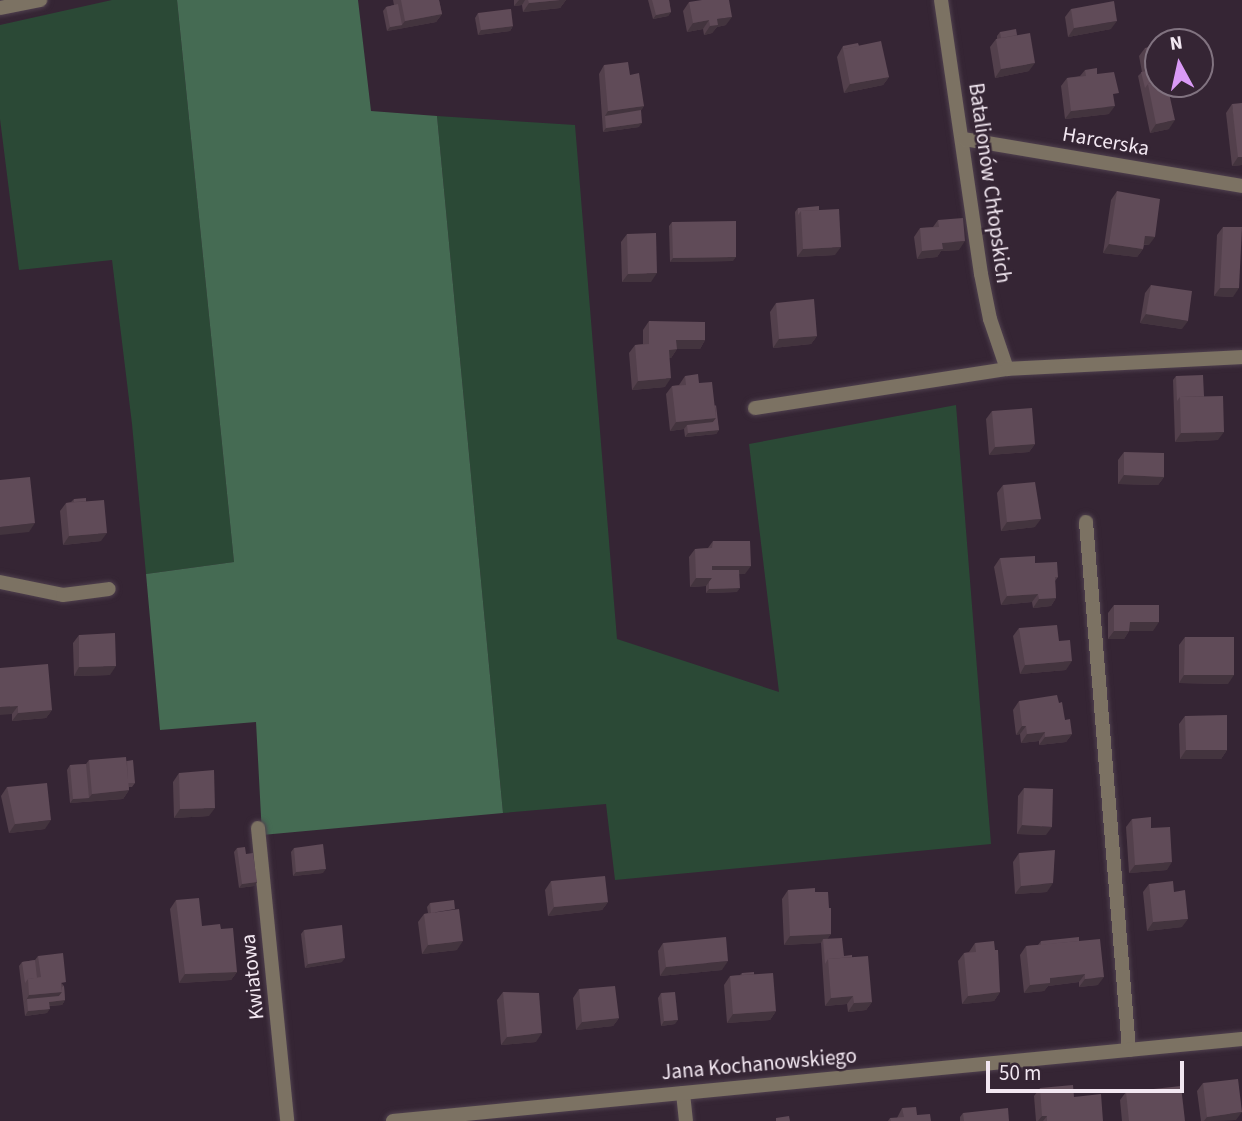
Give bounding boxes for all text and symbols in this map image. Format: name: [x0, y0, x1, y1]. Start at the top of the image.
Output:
north arrow: [1144, 28, 1214, 98]
text: N: [1168, 29, 1184, 58]
street label: Batalionów Chłopskich: [963, 81, 1017, 285]
street label: Harcerska: [1061, 121, 1151, 161]
street label: Kwiatowa: [235, 933, 269, 1021]
street label: Jana Kochanowskiego: [660, 1043, 858, 1085]
scale bar: [990, 1048, 1188, 1092]
text: 50 m: [999, 1058, 1041, 1088]

